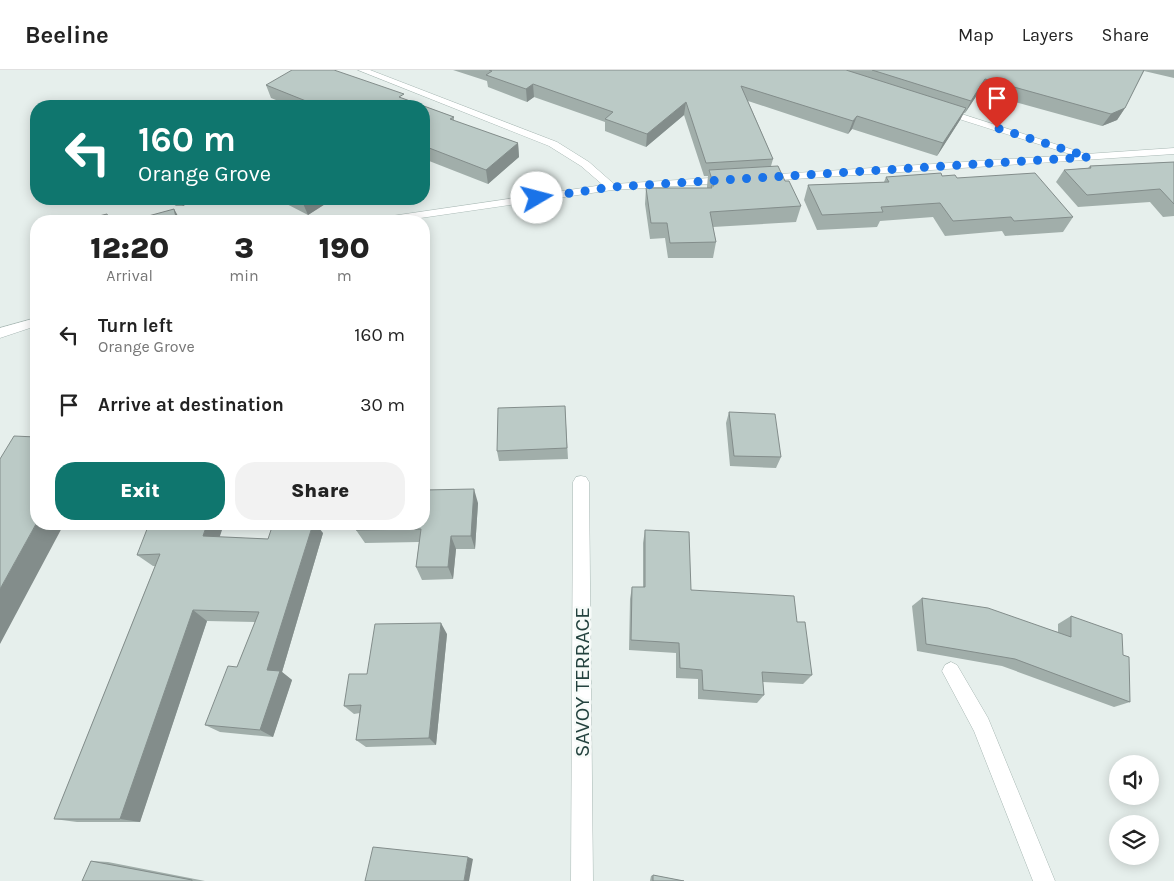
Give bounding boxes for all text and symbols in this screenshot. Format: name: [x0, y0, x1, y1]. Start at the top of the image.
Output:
text: Beeline: [25, 21, 109, 49]
text: Map: [958, 24, 994, 46]
text: Layers: [1022, 24, 1074, 46]
text: Share: [1102, 24, 1149, 46]
pin: [976, 77, 1018, 128]
icon: arrive: [983, 84, 1011, 112]
text: 160 m: [138, 119, 236, 160]
icon: left: [55, 120, 120, 185]
text: Orange Grove: [138, 161, 271, 187]
position arrow: [510, 171, 562, 223]
text: 12:20: [90, 230, 169, 266]
text: 3: [234, 230, 254, 266]
text: 190: [319, 230, 370, 266]
text: Arrival: [106, 266, 153, 285]
text: min: [229, 266, 259, 285]
text: m: [337, 266, 352, 285]
text: Turn left: [98, 315, 173, 337]
icon: left: [55, 321, 83, 349]
text: 160 m: [354, 324, 405, 346]
text: Orange Grove: [98, 337, 195, 356]
icon: arrive: [55, 391, 83, 419]
text: Arrive at destination: [98, 394, 284, 416]
text: 30 m: [360, 394, 405, 416]
button: Exit: [55, 462, 225, 520]
button: Share: [235, 462, 405, 520]
street label: SAVOY TERRACE: [570, 607, 594, 757]
map controls: [1109, 755, 1159, 865]
button: sound: [1109, 755, 1159, 805]
button: layers: [1109, 815, 1159, 865]

